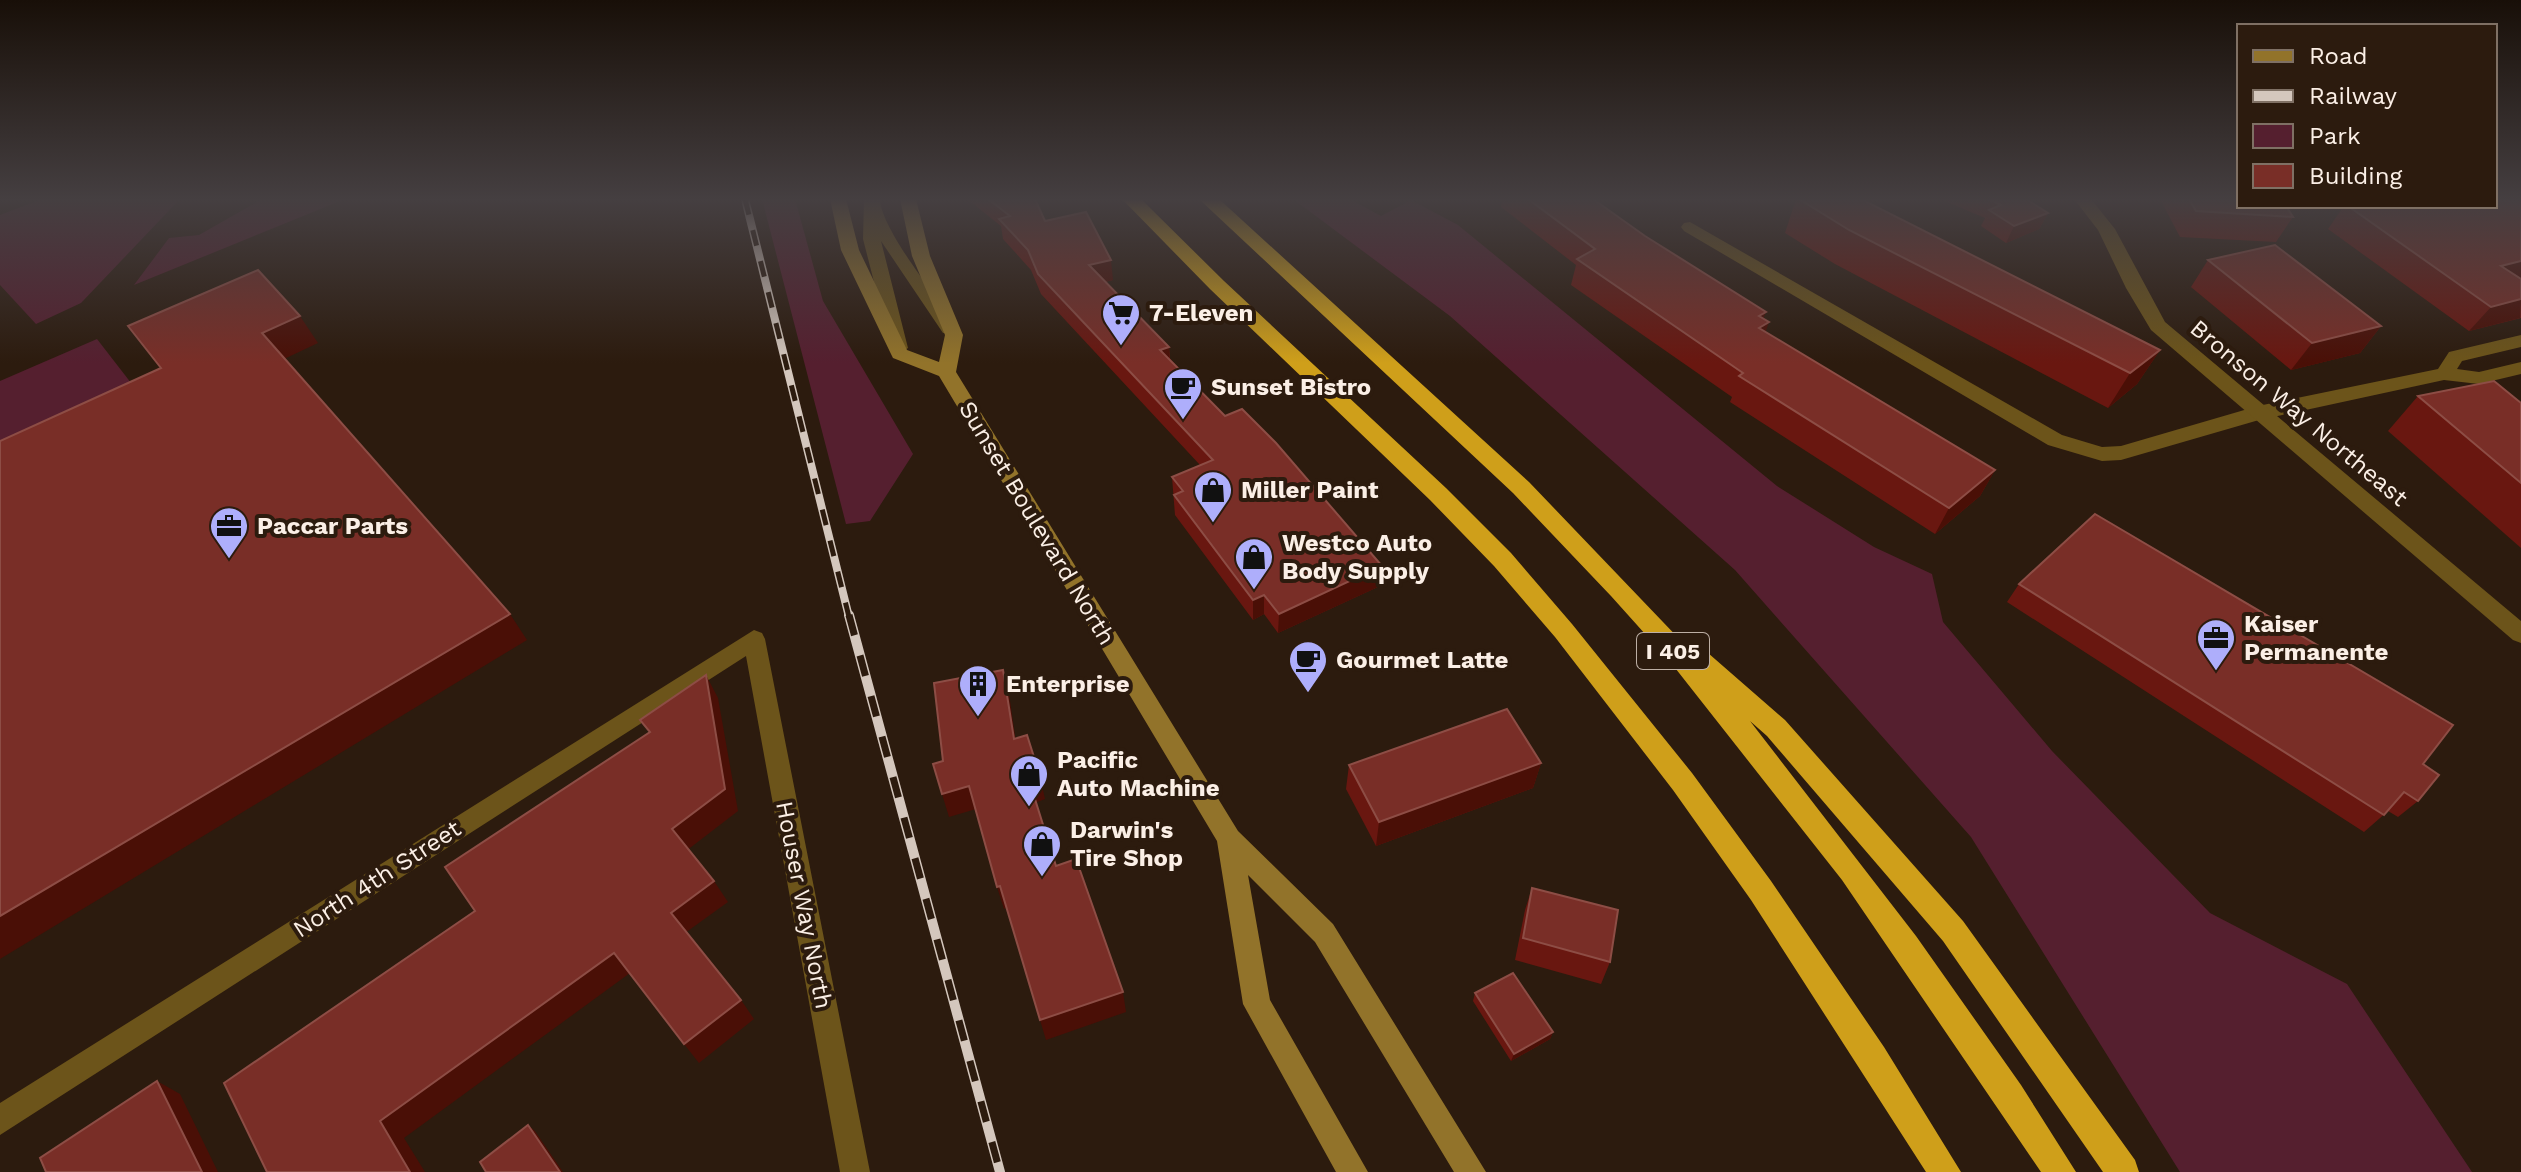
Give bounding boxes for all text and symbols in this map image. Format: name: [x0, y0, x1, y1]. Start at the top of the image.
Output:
legend: [2237, 24, 2497, 208]
text: Road: [2309, 42, 2368, 70]
text: Railway: [2309, 82, 2398, 110]
text: Park: [2309, 122, 2361, 150]
text: Building: [2309, 162, 2402, 190]
supermarket icon: 7-Eleven: [1100, 292, 1142, 347]
place label: 7-Eleven: [1149, 299, 1253, 327]
street label: Bronson Way Northeast: [2185, 314, 2413, 512]
cafe icon: Sunset Bistro: [1162, 366, 1204, 421]
place label: Sunset Bistro: [1211, 373, 1371, 401]
street label: Sunset Boulevard North: [953, 396, 1121, 650]
shop icon: Miller Paint: [1192, 469, 1234, 524]
place label: Miller Paint: [1241, 476, 1379, 504]
office icon: Paccar Parts: [208, 505, 250, 560]
place label: Paccar Parts: [257, 512, 408, 540]
place label: Westco Auto Body Supply: [1282, 529, 1432, 585]
shop icon: Westco Auto Body Supply: [1233, 536, 1275, 591]
place label: Kaiser Permanente: [2244, 610, 2388, 666]
office icon: Kaiser Permanente: [2195, 617, 2237, 672]
road number: I 405: [1637, 633, 1709, 669]
cafe icon: Gourmet Latte: [1287, 639, 1329, 694]
place label: Gourmet Latte: [1336, 646, 1509, 674]
building icon: Enterprise: [957, 663, 999, 718]
place label: Enterprise: [1006, 670, 1130, 698]
place label: Pacific Auto Machine: [1057, 746, 1220, 802]
shop icon: Pacific Auto Machine: [1008, 753, 1050, 808]
street label: Houser Way North: [770, 799, 838, 1011]
street label: North 4th Street: [288, 814, 466, 944]
place label: Darwin's Tire Shop: [1070, 816, 1183, 872]
shop icon: Darwin's Tire Shop: [1021, 823, 1063, 878]

